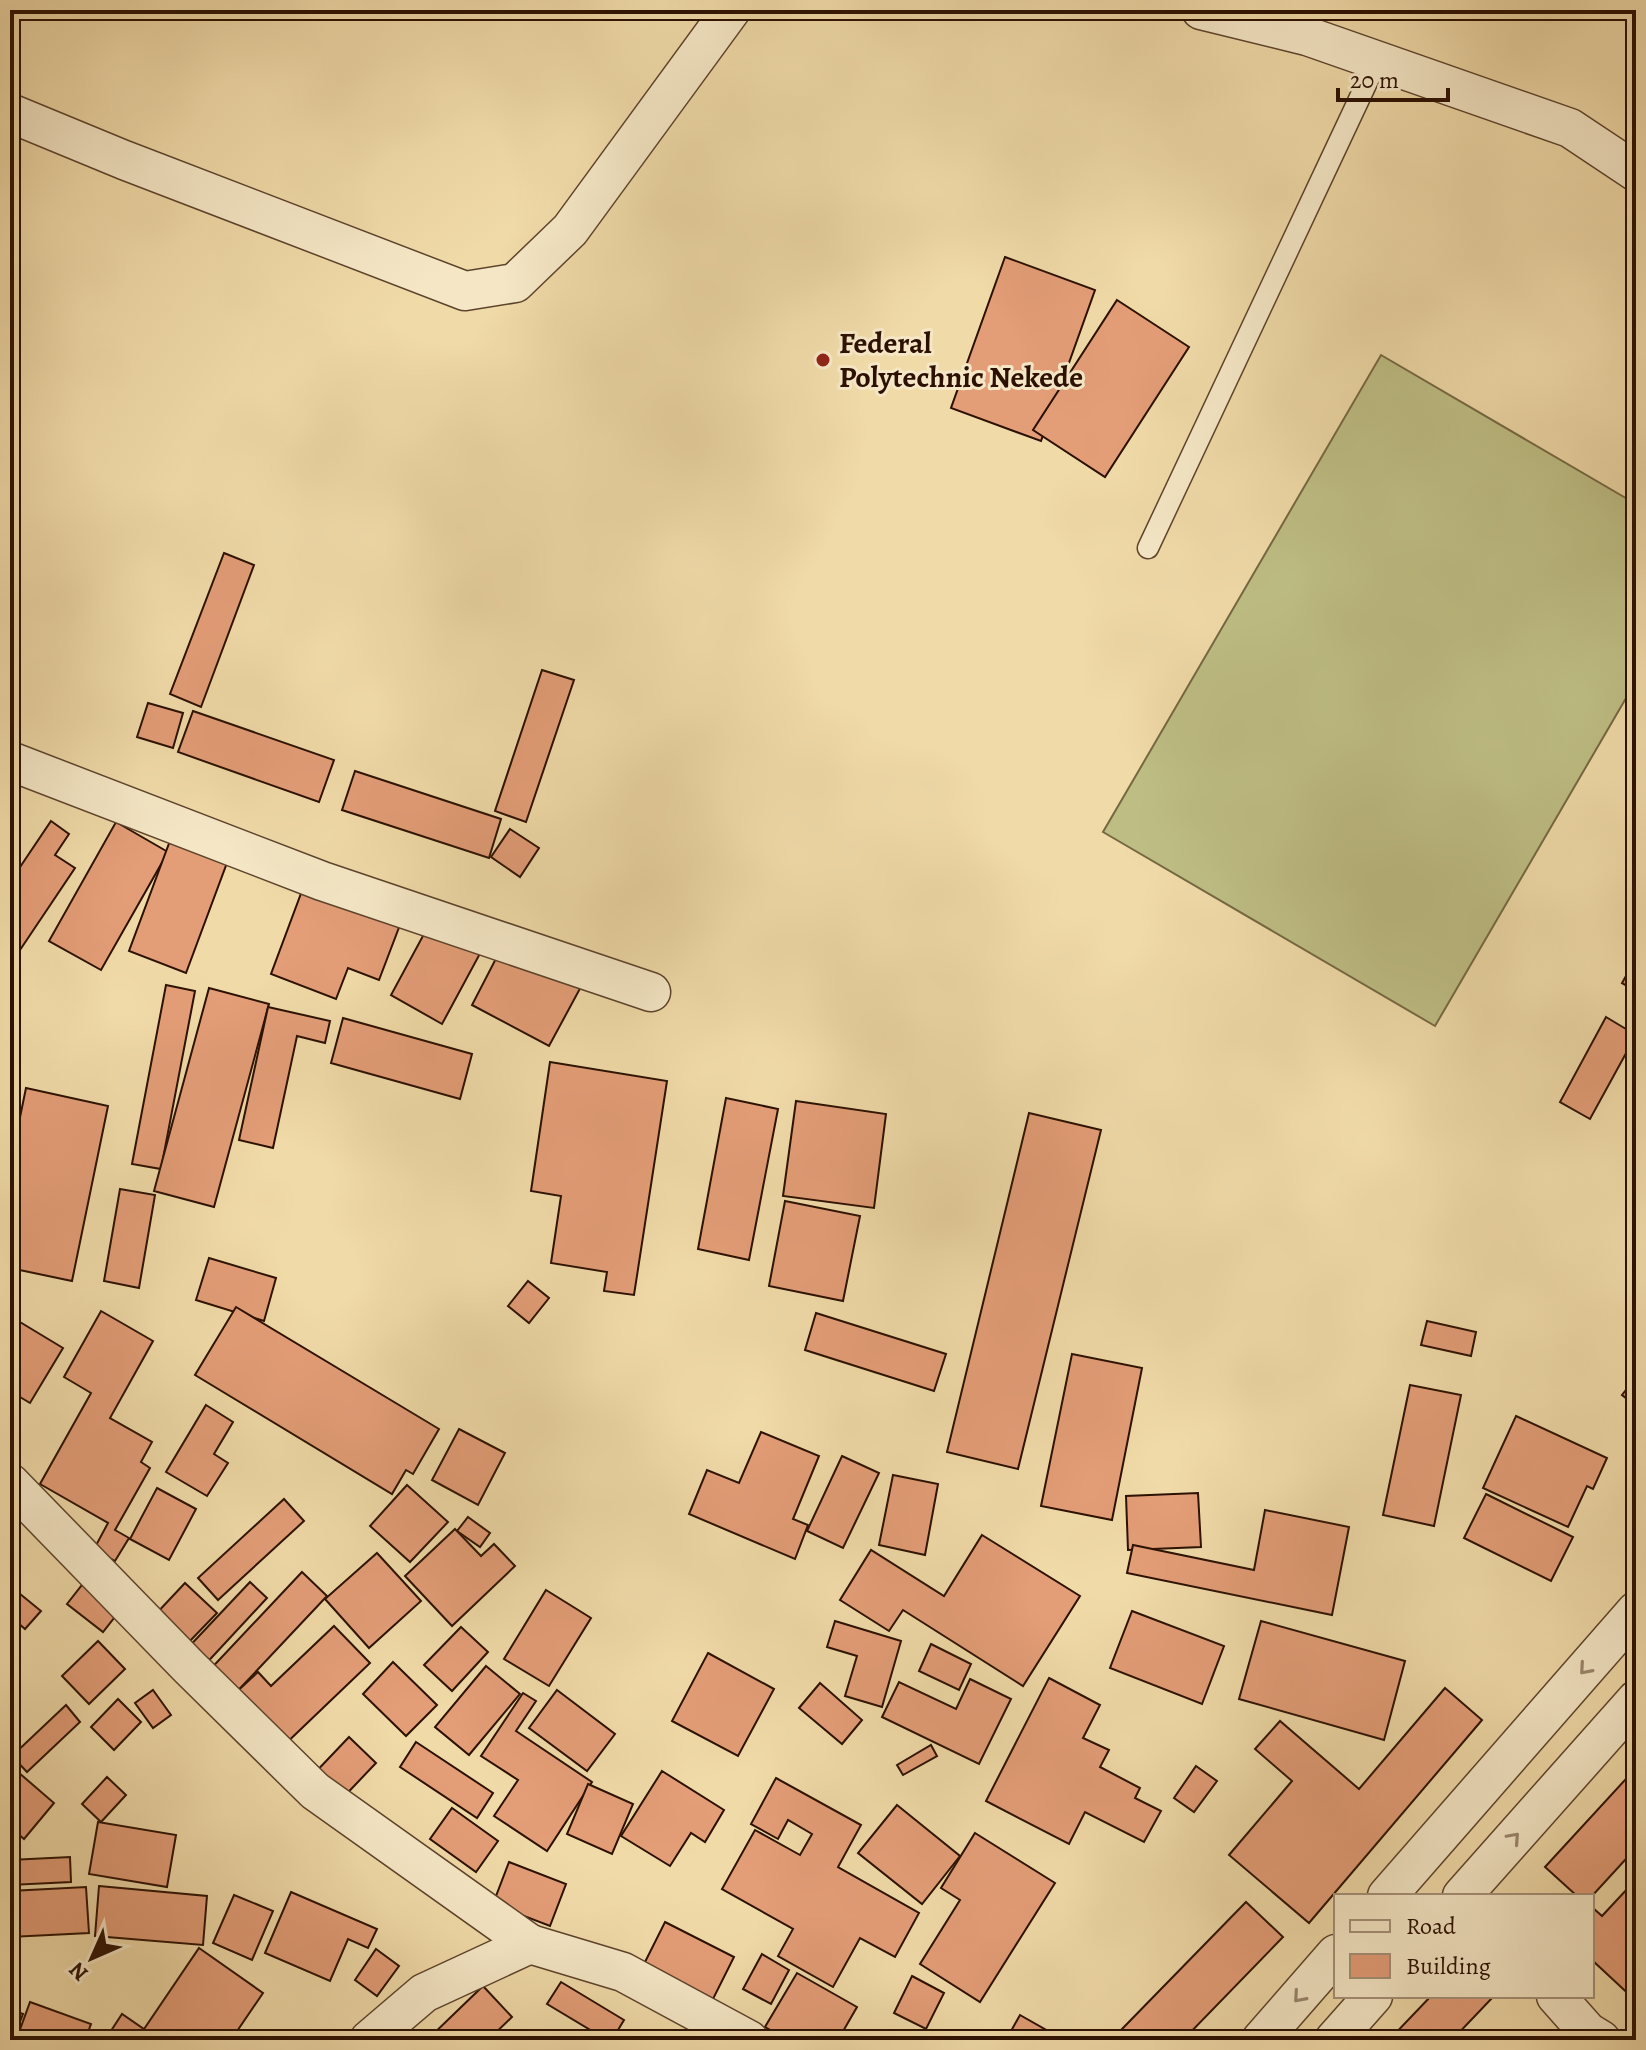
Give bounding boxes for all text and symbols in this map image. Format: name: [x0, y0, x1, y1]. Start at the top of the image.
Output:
scale bar: [1338, 52, 1448, 102]
text: 20 m: [1350, 64, 1399, 96]
place label: Federal Polytechnic Nekede: [839, 323, 1083, 397]
marker: Federal Polytechnic Nekede: [814, 351, 832, 369]
one-way arrow: [1580, 1660, 1595, 1675]
one-way arrow: [1504, 1832, 1519, 1847]
legend: [1334, 1894, 1594, 1998]
text: Road: [1406, 1910, 1456, 1942]
north arrow: [52, 1918, 132, 1998]
text: Building: [1406, 1950, 1491, 1982]
text: N: [62, 1955, 95, 1988]
one-way arrow: [1294, 1988, 1308, 2003]

